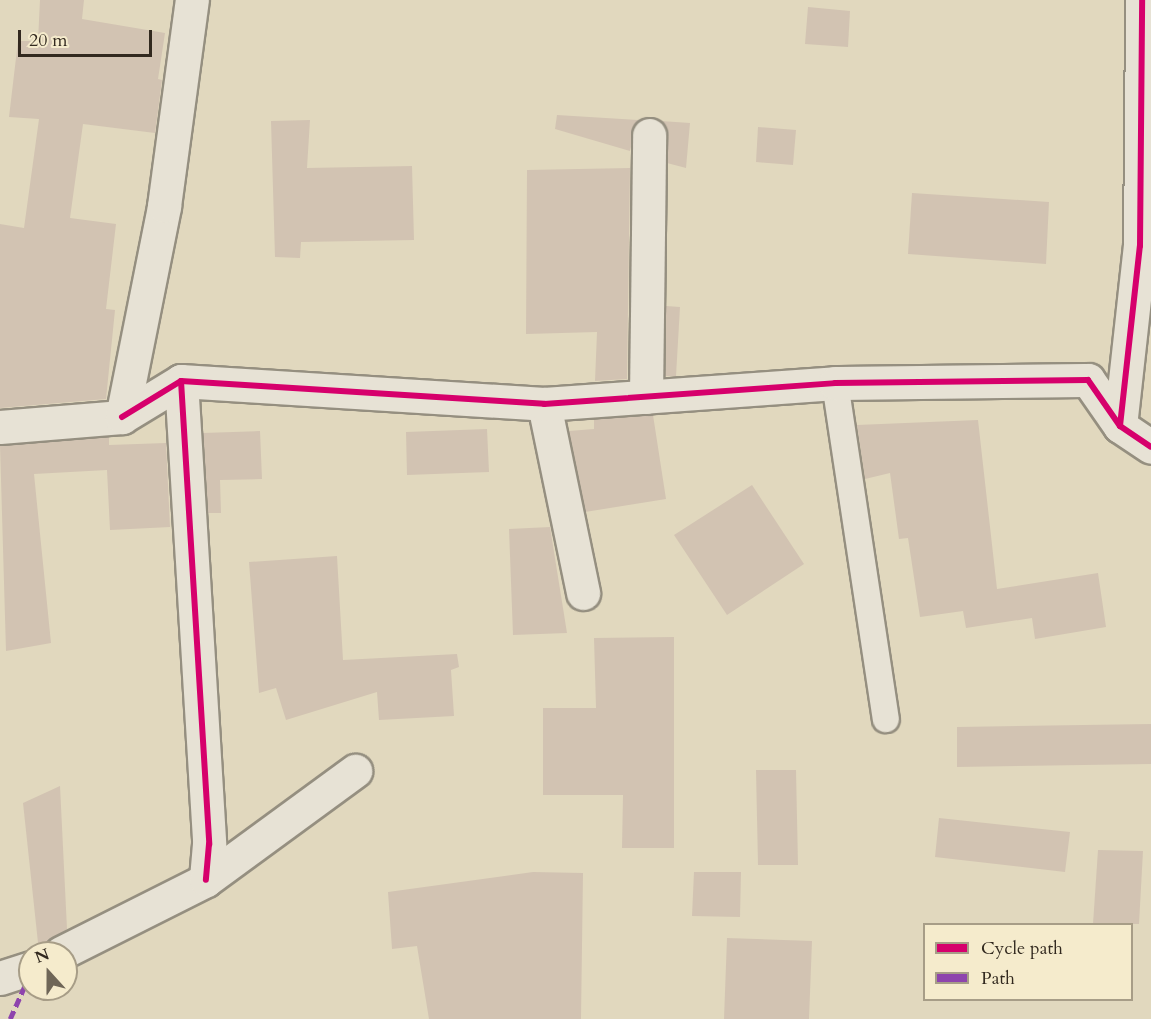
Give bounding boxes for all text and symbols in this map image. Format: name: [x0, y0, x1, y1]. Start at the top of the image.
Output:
scale bar: [21, 18, 154, 56]
text: 20 m: [29, 28, 68, 53]
legend: [923, 923, 1133, 1001]
text: Cycle path: [981, 936, 1063, 961]
north arrow: [18, 941, 78, 1001]
text: N: [32, 943, 53, 969]
text: Path: [981, 966, 1015, 991]

